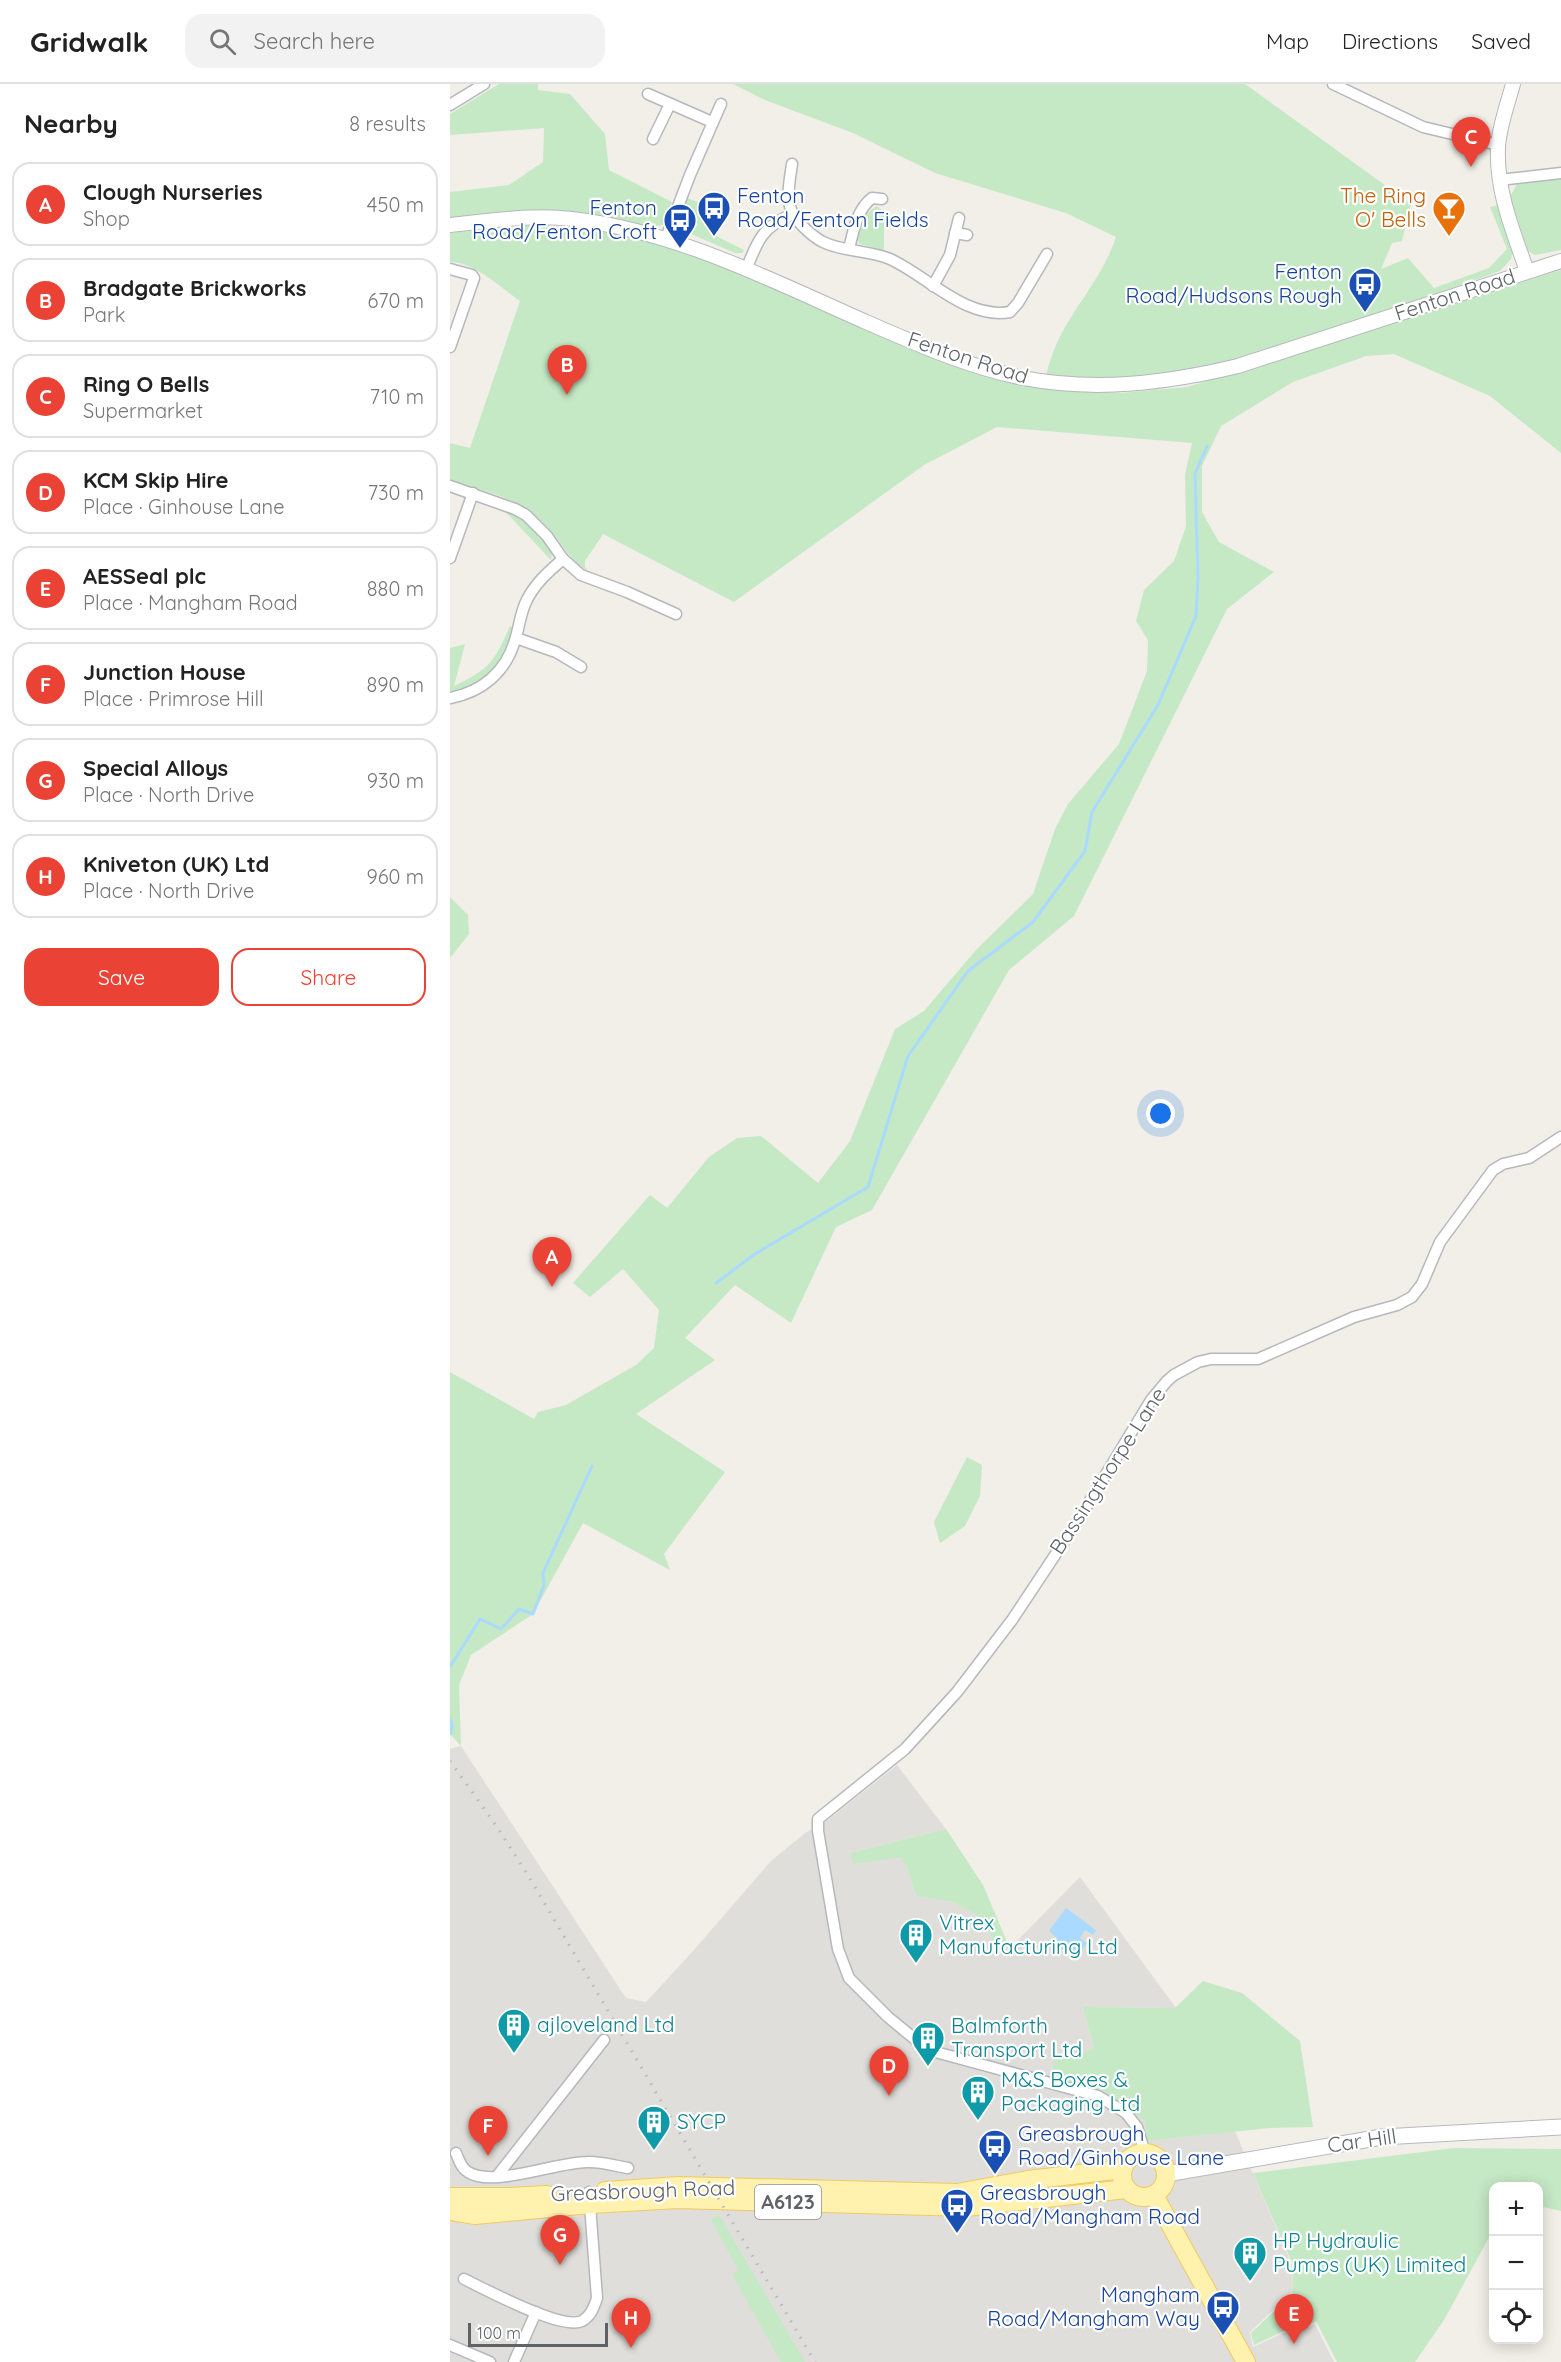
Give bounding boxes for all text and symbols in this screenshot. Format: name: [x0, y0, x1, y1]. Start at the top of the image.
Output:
search box: [185, 14, 605, 68]
text: Gridwalk: [30, 24, 149, 59]
icon: search: [206, 25, 239, 58]
text: Search here: [254, 27, 375, 55]
text: Map: [1266, 28, 1309, 54]
text: Directions: [1342, 28, 1438, 54]
text: Saved: [1471, 28, 1531, 54]
text: Nearby: [24, 107, 118, 140]
text: 8 results: [349, 111, 426, 136]
pin: C: [1452, 118, 1490, 167]
text: Clough Nurseries: [83, 178, 263, 206]
place label: Fenton Road/Fenton Fields: [737, 182, 929, 232]
place label: The Ring O' Bells: [1340, 182, 1426, 232]
bus stop icon: Fenton Road/Fenton Fields: [696, 190, 732, 237]
bar icon: The Ring O' Bells: [1431, 190, 1467, 237]
text: A: [39, 192, 52, 217]
text: 450 m: [367, 192, 424, 217]
place label: Fenton Road/Fenton Croft: [472, 194, 657, 244]
bus stop icon: Fenton Road/Fenton Croft: [662, 202, 698, 249]
text: Shop: [83, 206, 130, 231]
place label: Fenton Road/Hudsons Rough: [1125, 258, 1342, 308]
street label: Fenton Road: [1391, 262, 1518, 326]
bus stop icon: Fenton Road/Hudsons Rough: [1347, 266, 1383, 313]
text: Bradgate Brickworks: [83, 274, 306, 302]
text: B: [39, 288, 52, 313]
text: 670 m: [367, 288, 424, 313]
text: Park: [83, 302, 125, 327]
street label: Fenton Road: [905, 325, 1032, 389]
pin: B: [548, 346, 586, 395]
text: Ring O Bells: [83, 370, 209, 398]
text: C: [39, 384, 52, 409]
text: 710 m: [370, 384, 424, 409]
text: Supermarket: [83, 398, 203, 423]
text: KCM Skip Hire: [83, 466, 229, 494]
text: D: [38, 480, 53, 505]
text: 730 m: [368, 480, 424, 505]
text: Place · Ginhouse Lane: [83, 494, 284, 519]
text: AESSeal plc: [83, 562, 206, 590]
text: E: [40, 576, 51, 601]
text: 880 m: [367, 576, 424, 601]
text: Place · Mangham Road: [83, 590, 298, 615]
text: Junction House: [83, 658, 246, 686]
text: F: [40, 672, 51, 697]
text: 890 m: [366, 672, 424, 697]
text: Place · Primrose Hill: [83, 686, 264, 711]
text: Special Alloys: [83, 754, 228, 782]
text: G: [39, 768, 52, 793]
text: 930 m: [367, 768, 424, 793]
text: Place · North Drive: [83, 782, 254, 807]
text: Kniveton (UK) Ltd: [83, 850, 269, 878]
text: H: [38, 864, 53, 889]
text: 960 m: [366, 864, 424, 889]
text: Place · North Drive: [83, 878, 254, 903]
button: Save: [24, 948, 219, 1006]
button: Share: [231, 948, 426, 1006]
your location: [1146, 1099, 1175, 1128]
pin: A: [532, 1238, 572, 1287]
street label: Bassingthorpe Lane: [1043, 1382, 1171, 1559]
place label: Vitrex Manufacturing Ltd: [939, 1909, 1118, 1959]
building icon: Vitrex Manufacturing Ltd: [898, 1917, 934, 1964]
building icon: ajloveland Ltd: [496, 2007, 532, 2054]
place label: ajloveland Ltd: [537, 2011, 674, 2037]
place label: Balmforth Transport Ltd: [951, 2012, 1082, 2062]
building icon: Balmforth Transport Ltd: [910, 2020, 946, 2067]
pin: D: [870, 2046, 908, 2096]
place label: M&S Boxes & Packaging Ltd: [1001, 2066, 1140, 2116]
building icon: M&S Boxes & Packaging Ltd: [960, 2074, 996, 2121]
building icon: SYCP: [636, 2104, 672, 2151]
pin: F: [468, 2106, 507, 2156]
place label: SYCP: [677, 2108, 726, 2134]
place label: Greasbrough Road/Ginhouse Lane: [1018, 2120, 1224, 2170]
street label: Car Hill: [1326, 2122, 1398, 2158]
bus stop icon: Greasbrough Road/Ginhouse Lane: [977, 2128, 1013, 2175]
street label: Greasbrough Road: [550, 2174, 736, 2206]
place label: Greasbrough Road/Mangham Road: [980, 2179, 1200, 2229]
map controls: [1489, 2182, 1543, 2344]
button: +: [1489, 2182, 1543, 2236]
road number: A6123: [755, 2185, 821, 2219]
bus stop icon: Greasbrough Road/Mangham Road: [939, 2187, 975, 2234]
pin: G: [540, 2216, 580, 2265]
place label: HP Hydraulic Pumps (UK) Limited: [1273, 2227, 1466, 2277]
building icon: HP Hydraulic Pumps (UK) Limited: [1232, 2235, 1268, 2282]
button: −: [1489, 2236, 1543, 2290]
place label: Mangham Road/Mangham Way: [987, 2281, 1200, 2331]
bus stop icon: Mangham Road/Mangham Way: [1205, 2289, 1241, 2336]
button: locate: [1489, 2290, 1543, 2344]
pin: E: [1274, 2294, 1314, 2344]
pin: H: [612, 2298, 651, 2348]
scale bar: [468, 2320, 608, 2348]
text: 100 m: [477, 2323, 521, 2343]

